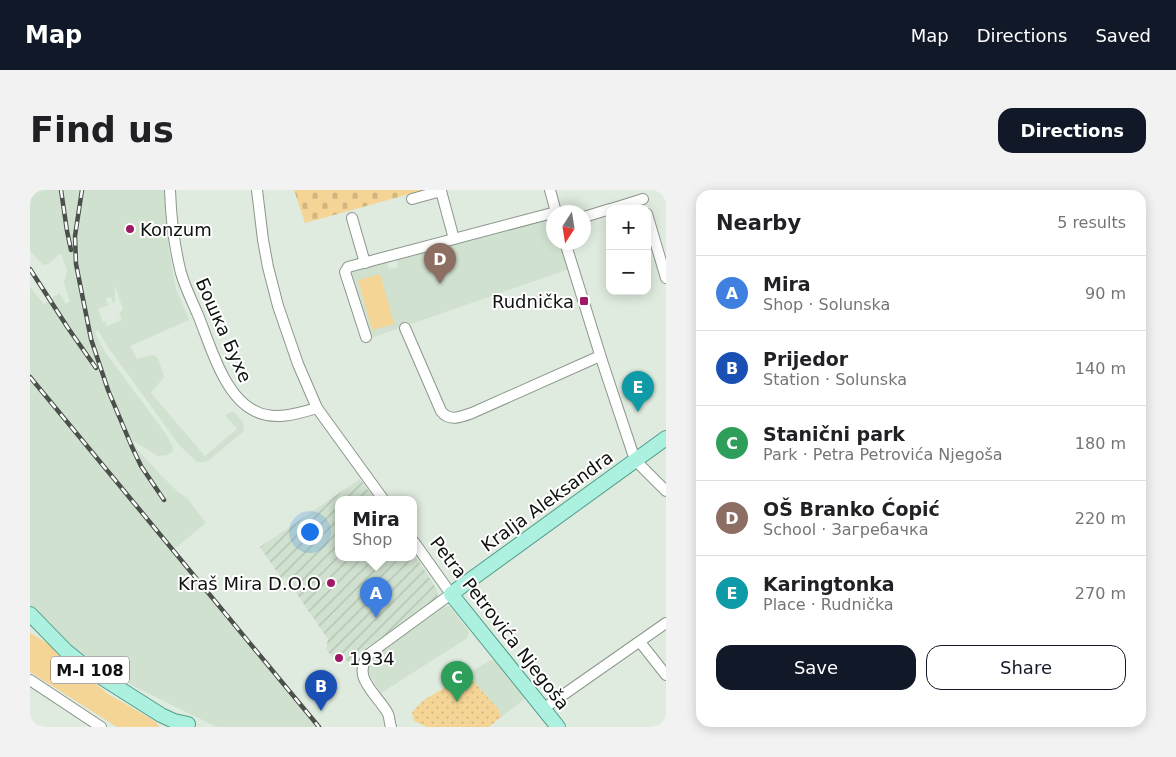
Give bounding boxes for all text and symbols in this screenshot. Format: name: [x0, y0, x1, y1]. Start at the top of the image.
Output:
text: Map: [25, 21, 82, 49]
text: Map: [911, 25, 949, 46]
text: Directions: [977, 25, 1067, 46]
text: Saved: [1095, 25, 1151, 46]
button: Directions: [998, 108, 1146, 153]
text: Find us: [30, 110, 174, 150]
north arrow: [546, 205, 591, 250]
map controls: [606, 205, 651, 295]
button: +: [606, 205, 651, 250]
text: Nearby: [716, 211, 801, 235]
text: 5 results: [1057, 213, 1126, 232]
place label: Konzum: [140, 219, 212, 240]
marker: Konzum: [124, 223, 136, 235]
pin: D: [424, 243, 456, 284]
button: −: [606, 250, 651, 295]
text: Mira: [763, 273, 811, 295]
street label: Бошка Бухе: [192, 274, 256, 386]
text: A: [726, 284, 738, 303]
text: 90 m: [1085, 284, 1126, 303]
place label: Rudnička: [492, 291, 574, 312]
marker: Rudnička: [578, 295, 590, 307]
text: Shop · Solunska: [763, 295, 890, 314]
text: Prijedor: [763, 348, 848, 370]
text: B: [726, 359, 738, 378]
text: 140 m: [1075, 359, 1126, 378]
text: Station · Solunska: [763, 370, 907, 389]
pin: E: [622, 371, 654, 412]
text: Stanični park: [763, 423, 905, 445]
text: C: [726, 434, 738, 453]
text: 180 m: [1075, 434, 1126, 453]
text: Park · Petra Petrovića Njegoša: [763, 445, 1003, 464]
street label: Kralja Aleksandra: [477, 446, 617, 556]
popup: [335, 496, 417, 561]
text: OŠ Branko Ćopić: [763, 498, 940, 520]
text: Mira: [352, 508, 400, 530]
text: D: [725, 509, 739, 528]
text: 220 m: [1075, 509, 1126, 528]
your location: [297, 519, 323, 545]
text: School · Загребачка: [763, 520, 928, 539]
text: Shop: [352, 530, 392, 549]
street label: Petra Petrovića Njegoša: [426, 532, 574, 714]
place label: Kraš Mira D.O.O: [178, 573, 321, 594]
text: Karingtonka: [763, 573, 895, 595]
marker: Kraš Mira D.O.O: [325, 577, 337, 589]
pin: A: [360, 577, 392, 618]
text: E: [727, 584, 737, 603]
text: 270 m: [1075, 584, 1126, 603]
text: Place · Rudnička: [763, 595, 894, 614]
button: Save: [716, 645, 916, 690]
button: Share: [926, 645, 1126, 690]
place label: 1934: [349, 648, 395, 669]
marker: 1934: [333, 652, 345, 664]
road number: M-I 108: [51, 656, 129, 684]
pin: C: [441, 661, 473, 702]
pin: B: [305, 670, 337, 711]

